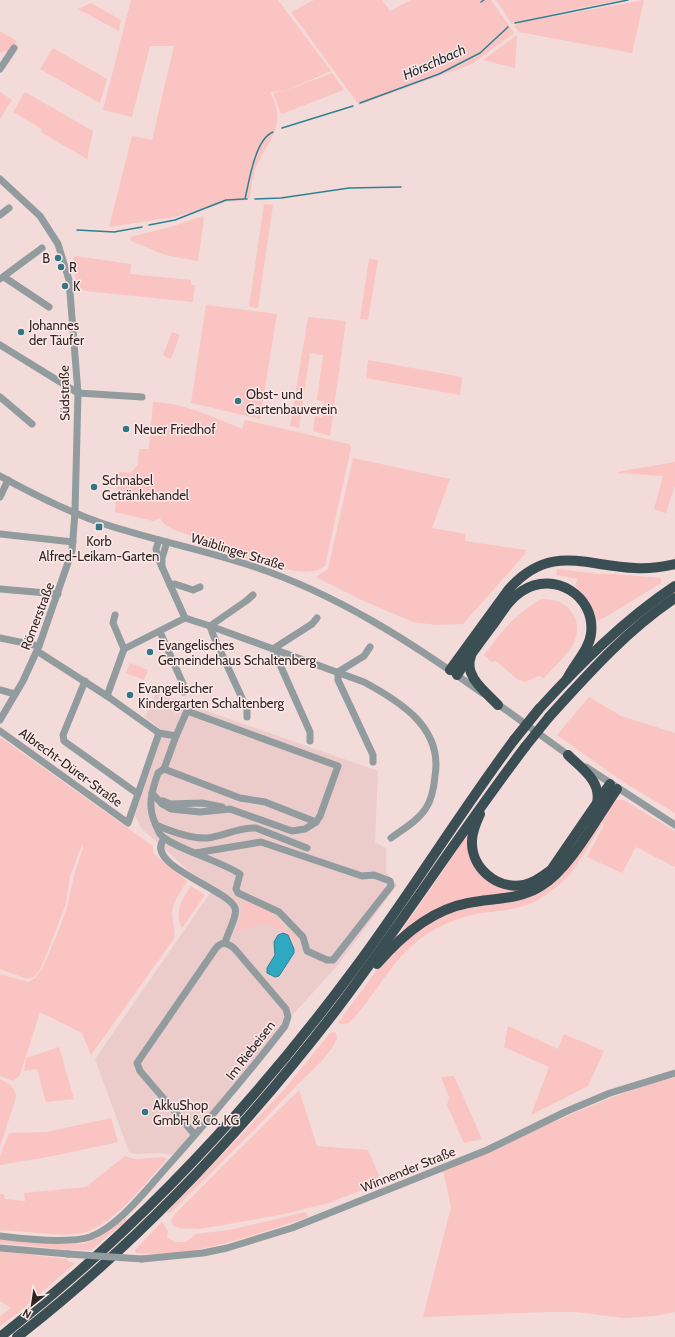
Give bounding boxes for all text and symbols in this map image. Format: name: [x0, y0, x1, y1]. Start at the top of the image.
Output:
water label: Hörschbach: [400, 40, 468, 84]
place label: B: [42, 250, 50, 266]
marker: B: [53, 253, 63, 263]
place label: R: [69, 259, 77, 275]
marker: R: [56, 262, 66, 272]
place label: K: [73, 278, 81, 294]
marker: K: [60, 281, 70, 291]
place label: Johannes der Täufer: [28, 317, 85, 348]
marker: Johannes der Täufer: [16, 327, 26, 337]
street label: Südstraße: [56, 365, 72, 421]
place label: Obst- und Gartenbauverein: [246, 386, 337, 417]
marker: Obst- und Gartenbauverein: [233, 396, 243, 406]
place label: Neuer Friedhof: [134, 421, 216, 437]
marker: Neuer Friedhof: [121, 424, 131, 434]
place label: Schnabel Getränkehandel: [102, 472, 189, 503]
marker: Schnabel Getränkehandel: [89, 482, 99, 492]
marker: Korb Alfred-Leikam-Garten: [94, 522, 104, 532]
street label: Waiblinger Straße: [189, 529, 287, 573]
place label: Korb Alfred-Leikam-Garten: [39, 533, 159, 564]
street label: Römerstraße: [17, 580, 57, 652]
place label: Evangelisches Gemeindehaus Schaltenberg: [158, 637, 317, 668]
marker: Evangelisches Gemeindehaus Schaltenberg: [145, 647, 155, 657]
place label: Evangelischer Kindergarten Schaltenberg: [138, 680, 285, 711]
marker: Evangelischer Kindergarten Schaltenberg: [125, 690, 135, 700]
street label: Albrecht-Dürer-Straße: [16, 724, 126, 810]
street label: Im Riebeisen: [222, 1017, 278, 1083]
place label: AkkuShop GmbH & Co. KG: [153, 1097, 240, 1128]
marker: AkkuShop GmbH & Co. KG: [140, 1107, 150, 1117]
street label: Winnender Straße: [358, 1143, 458, 1195]
north arrow: [12, 1285, 52, 1325]
text: N: [20, 1306, 34, 1322]

